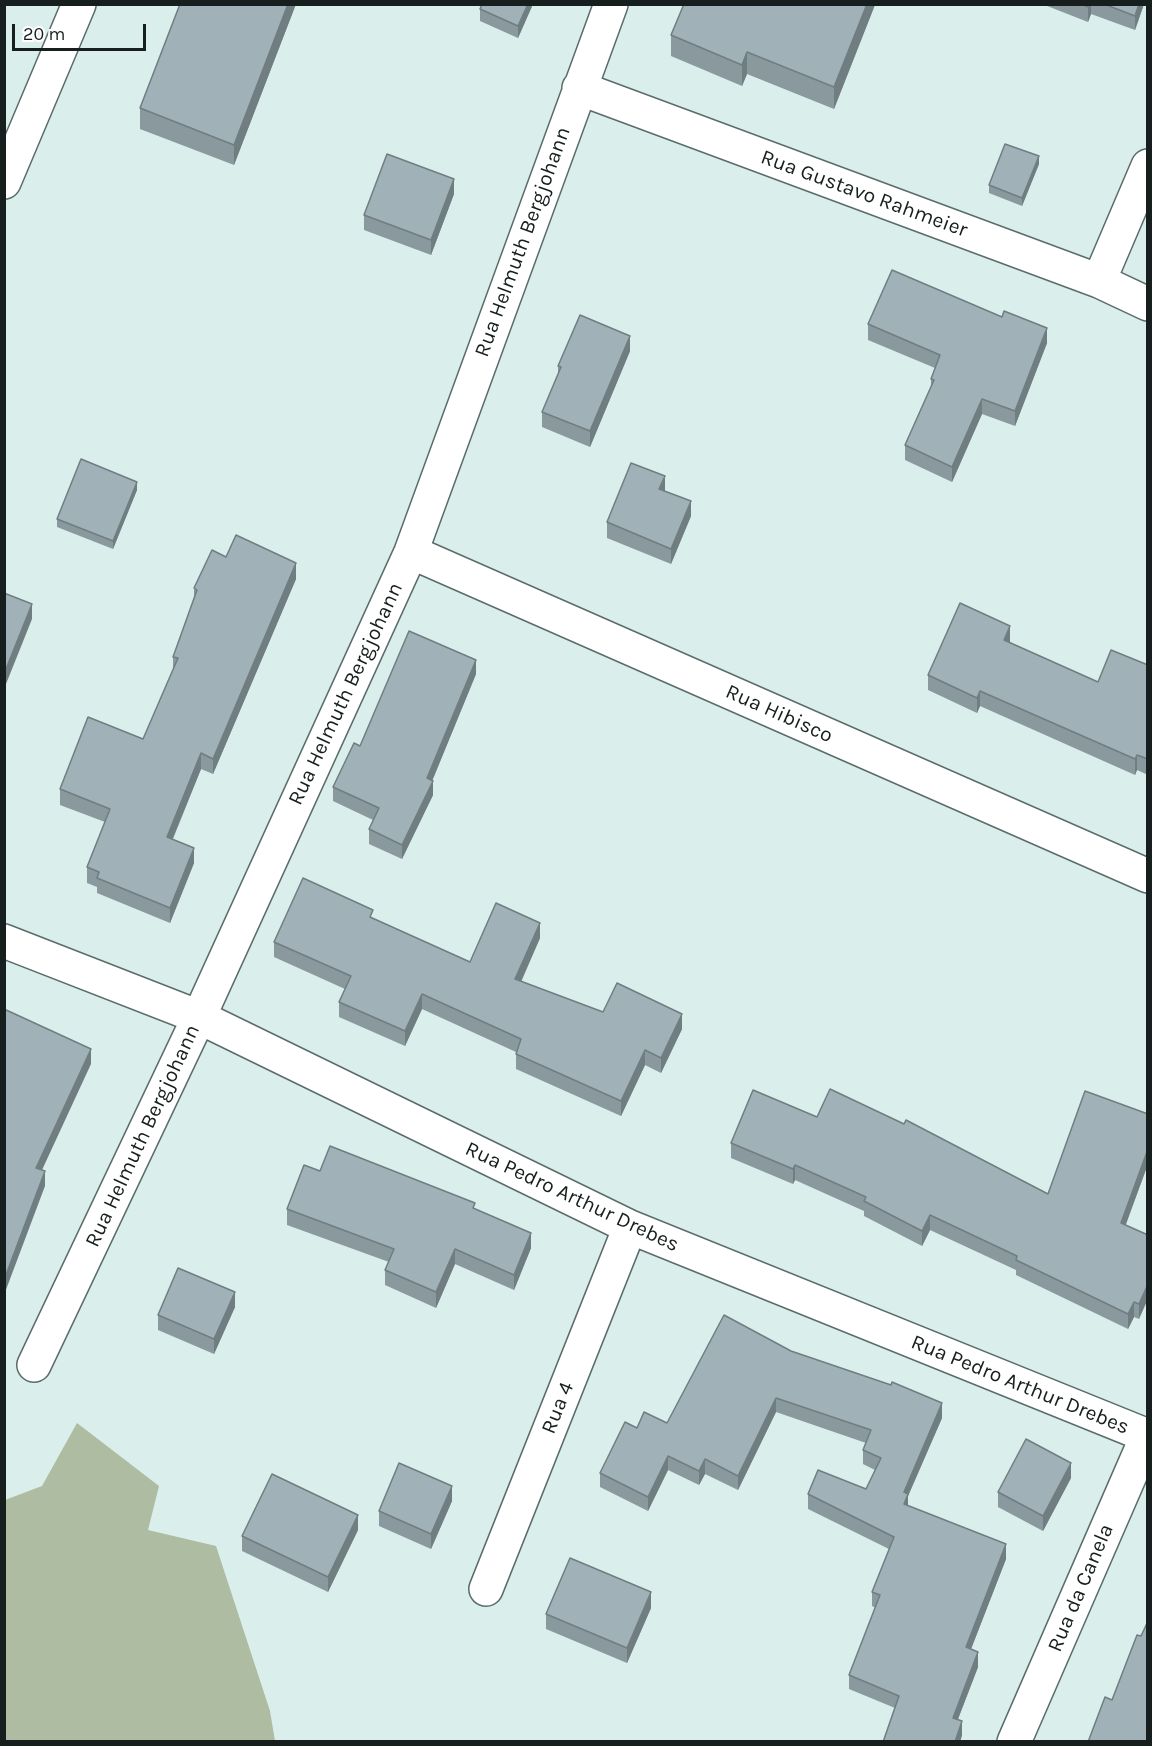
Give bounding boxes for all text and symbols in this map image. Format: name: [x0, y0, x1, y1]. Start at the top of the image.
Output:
scale bar: [15, 12, 148, 50]
text: 20 m: [23, 23, 65, 45]
street label: Rua Helmuth Bergjohann: [470, 124, 576, 360]
street label: Rua Gustavo Rahmeier: [757, 145, 971, 243]
street label: Rua Helmuth Bergjohann: [283, 579, 409, 809]
street label: Rua Hibisco: [722, 679, 836, 749]
street label: Rua Helmuth Bergjohann: [80, 1021, 206, 1251]
street label: Rua Pedro Arthur Drebes: [461, 1136, 683, 1258]
street label: Rua Pedro Arthur Drebes: [907, 1330, 1133, 1440]
street label: Rua 4: [536, 1378, 580, 1438]
street label: Rua da Canela: [1043, 1520, 1119, 1656]

